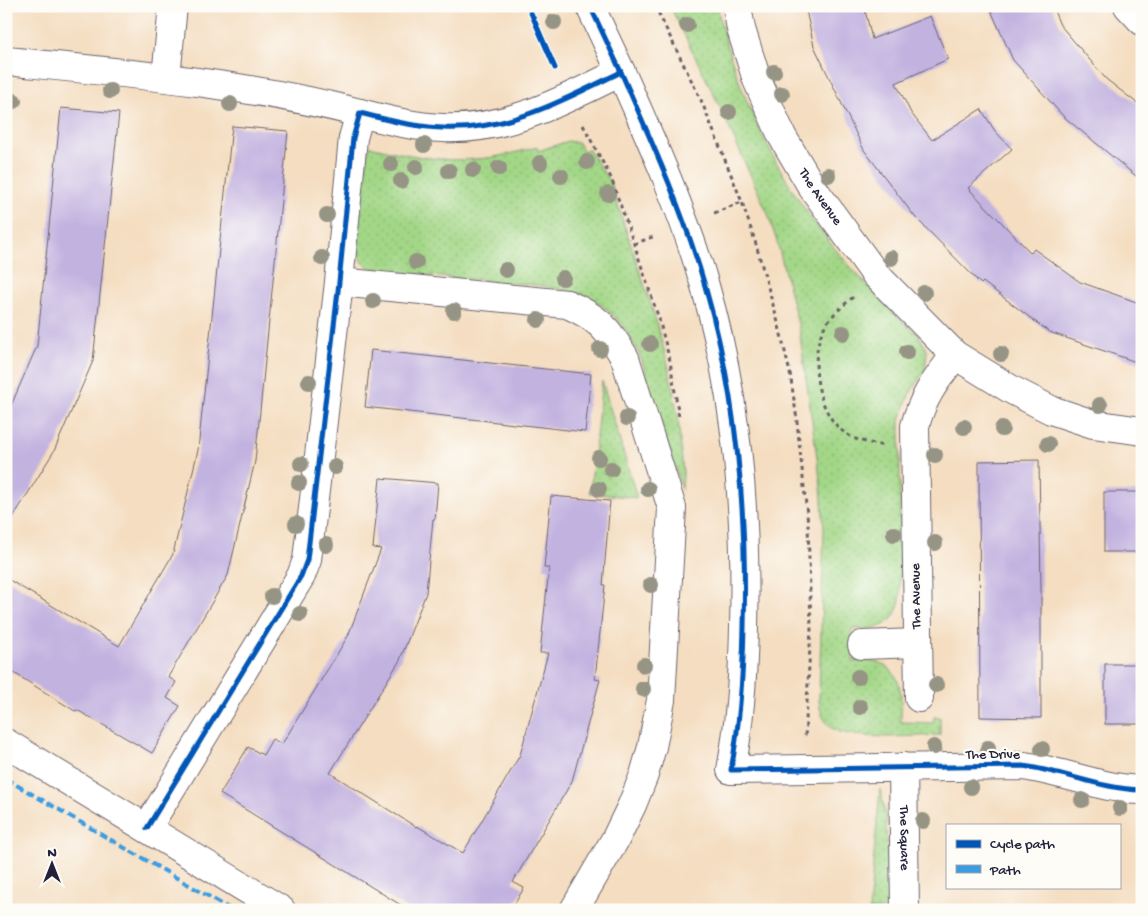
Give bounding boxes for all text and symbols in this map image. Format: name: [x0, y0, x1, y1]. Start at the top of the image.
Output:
street label: The Avenue: [794, 164, 846, 229]
street label: The Avenue: [908, 562, 926, 630]
street label: The Drive: [965, 747, 1021, 764]
street label: The Square: [895, 804, 913, 871]
legend: [946, 824, 1120, 888]
text: Cycle path: [990, 836, 1055, 854]
north arrow: [28, 838, 78, 888]
text: N: [47, 845, 57, 862]
text: Path: [989, 862, 1021, 880]

